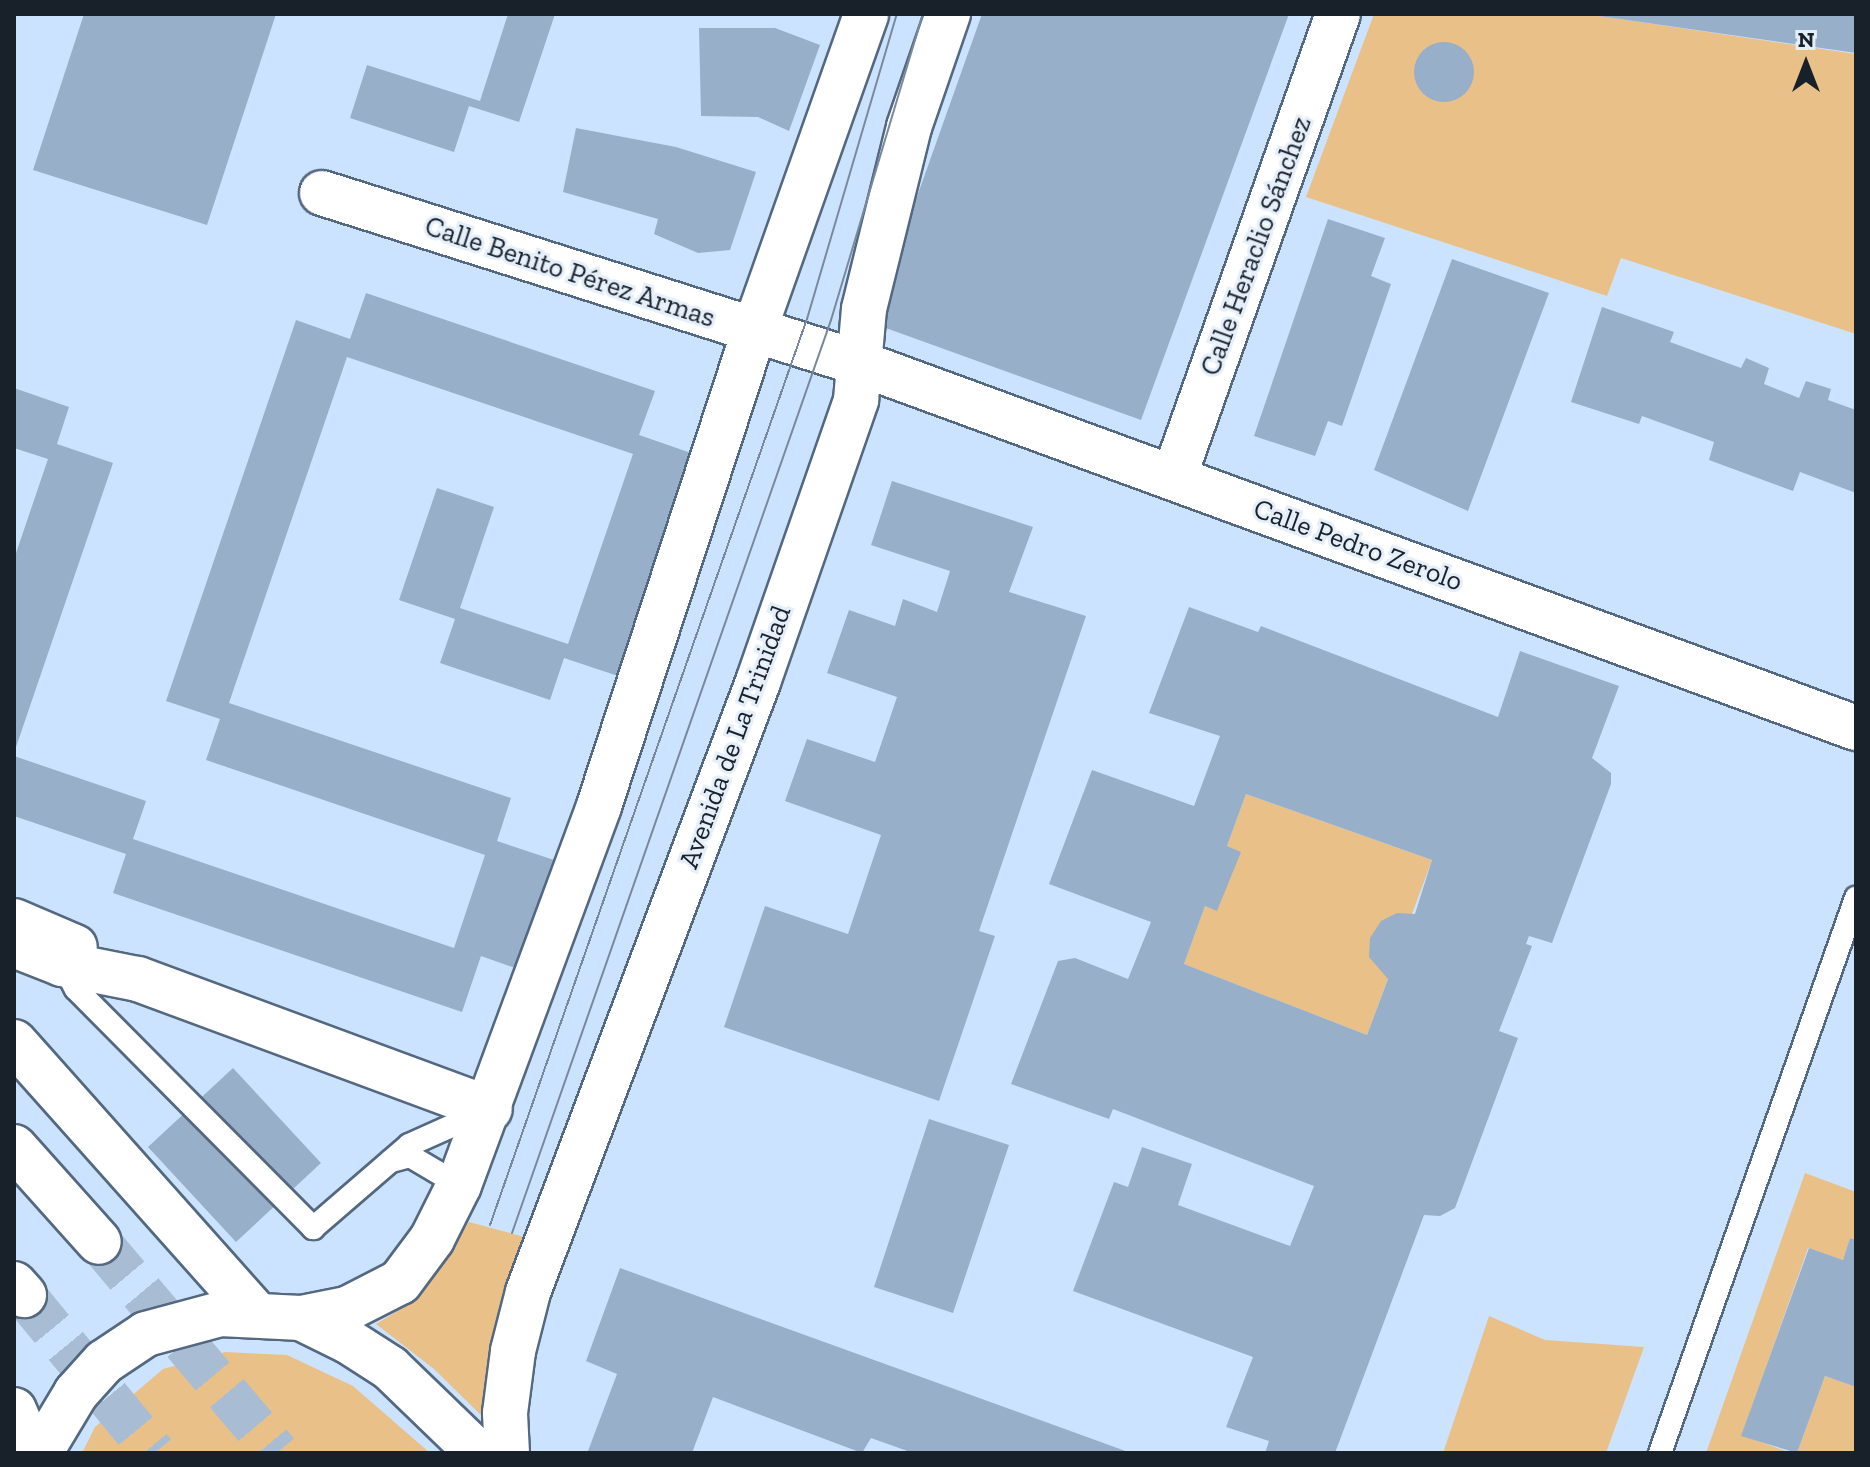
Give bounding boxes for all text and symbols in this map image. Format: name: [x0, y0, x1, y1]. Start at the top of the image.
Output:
north arrow: [1766, 24, 1846, 104]
text: N: [1798, 26, 1814, 53]
street label: Calle Heraclio Sánchez: [1193, 112, 1319, 380]
street label: Calle Benito Pérez Armas: [420, 209, 720, 335]
street label: Calle Pedro Zerolo: [1249, 492, 1467, 598]
street label: Avenida de La Trinidad: [672, 601, 798, 873]

